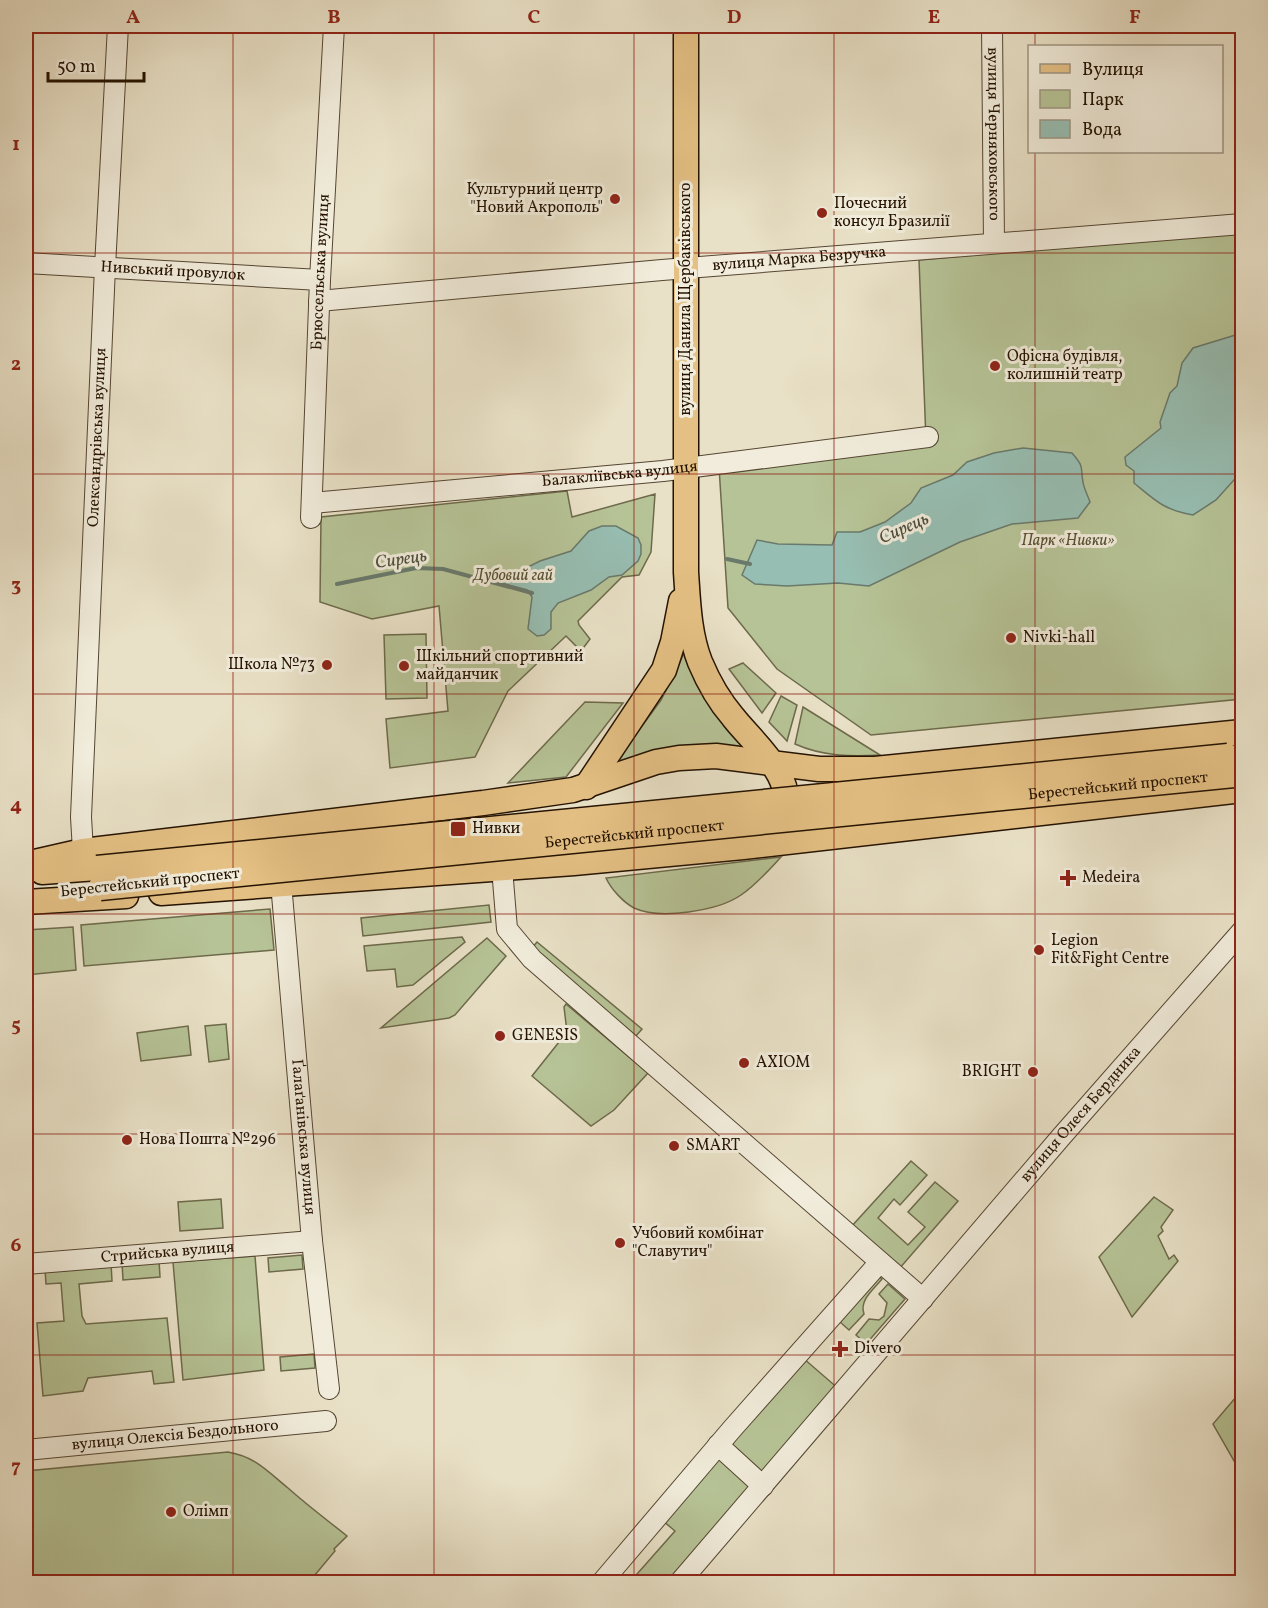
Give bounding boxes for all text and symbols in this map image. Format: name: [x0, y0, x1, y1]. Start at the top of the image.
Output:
text: A: [126, 4, 140, 32]
text: B: [327, 4, 341, 32]
text: C: [528, 4, 541, 32]
text: D: [727, 4, 741, 32]
text: E: [928, 4, 940, 32]
text: F: [1129, 4, 1141, 32]
scale bar: [48, 45, 144, 83]
legend: [1028, 45, 1223, 153]
street label: вулиця Черняховського: [981, 47, 1005, 221]
text: 50 m: [57, 55, 96, 80]
text: Вулиця: [1082, 58, 1144, 83]
text: Парк: [1082, 88, 1124, 113]
text: Вода: [1082, 118, 1122, 143]
text: 1: [12, 131, 20, 159]
place label: Культурний центр "Новий Акрополь": [466, 179, 603, 219]
street label: вулиця Данила Щербаківського: [675, 182, 697, 416]
marker: Культурний центр "Новий Акрополь": [608, 192, 622, 206]
street label: Брюссельська вулиця: [306, 193, 336, 351]
place label: Почесний консул Бразилії: [834, 193, 950, 233]
marker: Почесний консул Бразилії: [815, 206, 829, 220]
street label: вулиця Марка Безручка: [711, 241, 887, 277]
street label: Нивський провулок: [100, 256, 246, 287]
place label: Офісна будівля, колишній театр: [1007, 346, 1123, 386]
street label: Олександрівська вулиця: [83, 347, 112, 528]
text: 2: [11, 351, 21, 379]
marker: Офісна будівля, колишній театр: [988, 359, 1002, 373]
street label: Балакліївська вулиця: [541, 456, 699, 493]
water label: Сирець: [875, 507, 933, 551]
park label: Парк «Нивки»: [1022, 530, 1114, 552]
water label: Сирець: [373, 544, 429, 576]
park label: Дубовий гай: [472, 565, 553, 587]
text: 3: [11, 572, 21, 600]
place label: Nivki-hall: [1023, 627, 1095, 649]
marker: Nivki-hall: [1004, 631, 1018, 645]
place label: Шкільний спортивний майданчик: [416, 646, 584, 686]
place label: Школа №73: [228, 654, 315, 676]
marker: Школа №73: [320, 658, 334, 672]
marker: Шкільний спортивний майданчик: [397, 659, 411, 673]
street label: Берестейський проспект: [1027, 767, 1209, 806]
text: 4: [10, 792, 22, 820]
street label: Берестейський проспект: [543, 815, 725, 855]
place label: Нивки: [472, 818, 520, 840]
marker: Нивки: [449, 820, 467, 838]
street label: Берестейський проспект: [59, 863, 241, 903]
place label: Medeira: [1082, 867, 1140, 889]
marker: Medeira: [1059, 869, 1077, 887]
place label: Legion Fit&Fight Centre: [1051, 930, 1169, 970]
marker: Legion Fit&Fight Centre: [1032, 943, 1046, 957]
text: 5: [11, 1012, 21, 1040]
place label: GENESIS: [512, 1025, 578, 1047]
marker: GENESIS: [493, 1029, 507, 1043]
street label: вулиця Олеся Бердника: [1016, 1042, 1147, 1187]
place label: AXIOM: [756, 1052, 810, 1074]
marker: AXIOM: [737, 1056, 751, 1070]
street label: Ґалаґанівська вулиця: [285, 1058, 321, 1216]
place label: BRIGHT: [962, 1061, 1021, 1083]
marker: BRIGHT: [1026, 1065, 1040, 1079]
place label: Нова Пошта №296: [139, 1129, 276, 1151]
marker: Нова Пошта №296: [120, 1133, 134, 1147]
place label: SMART: [686, 1135, 740, 1157]
marker: SMART: [667, 1139, 681, 1153]
place label: Учбовий комбінат "Славутич": [632, 1223, 764, 1263]
text: 6: [11, 1232, 22, 1260]
street label: Стрийська вулиця: [100, 1236, 235, 1269]
marker: Учбовий комбінат "Славутич": [613, 1236, 627, 1250]
place label: Divero: [854, 1338, 902, 1360]
marker: Divero: [831, 1340, 849, 1358]
street label: вулиця Олексія Бездольного: [71, 1415, 280, 1457]
text: 7: [11, 1453, 21, 1481]
place label: Олімп: [183, 1501, 229, 1523]
marker: Олімп: [164, 1505, 178, 1519]

